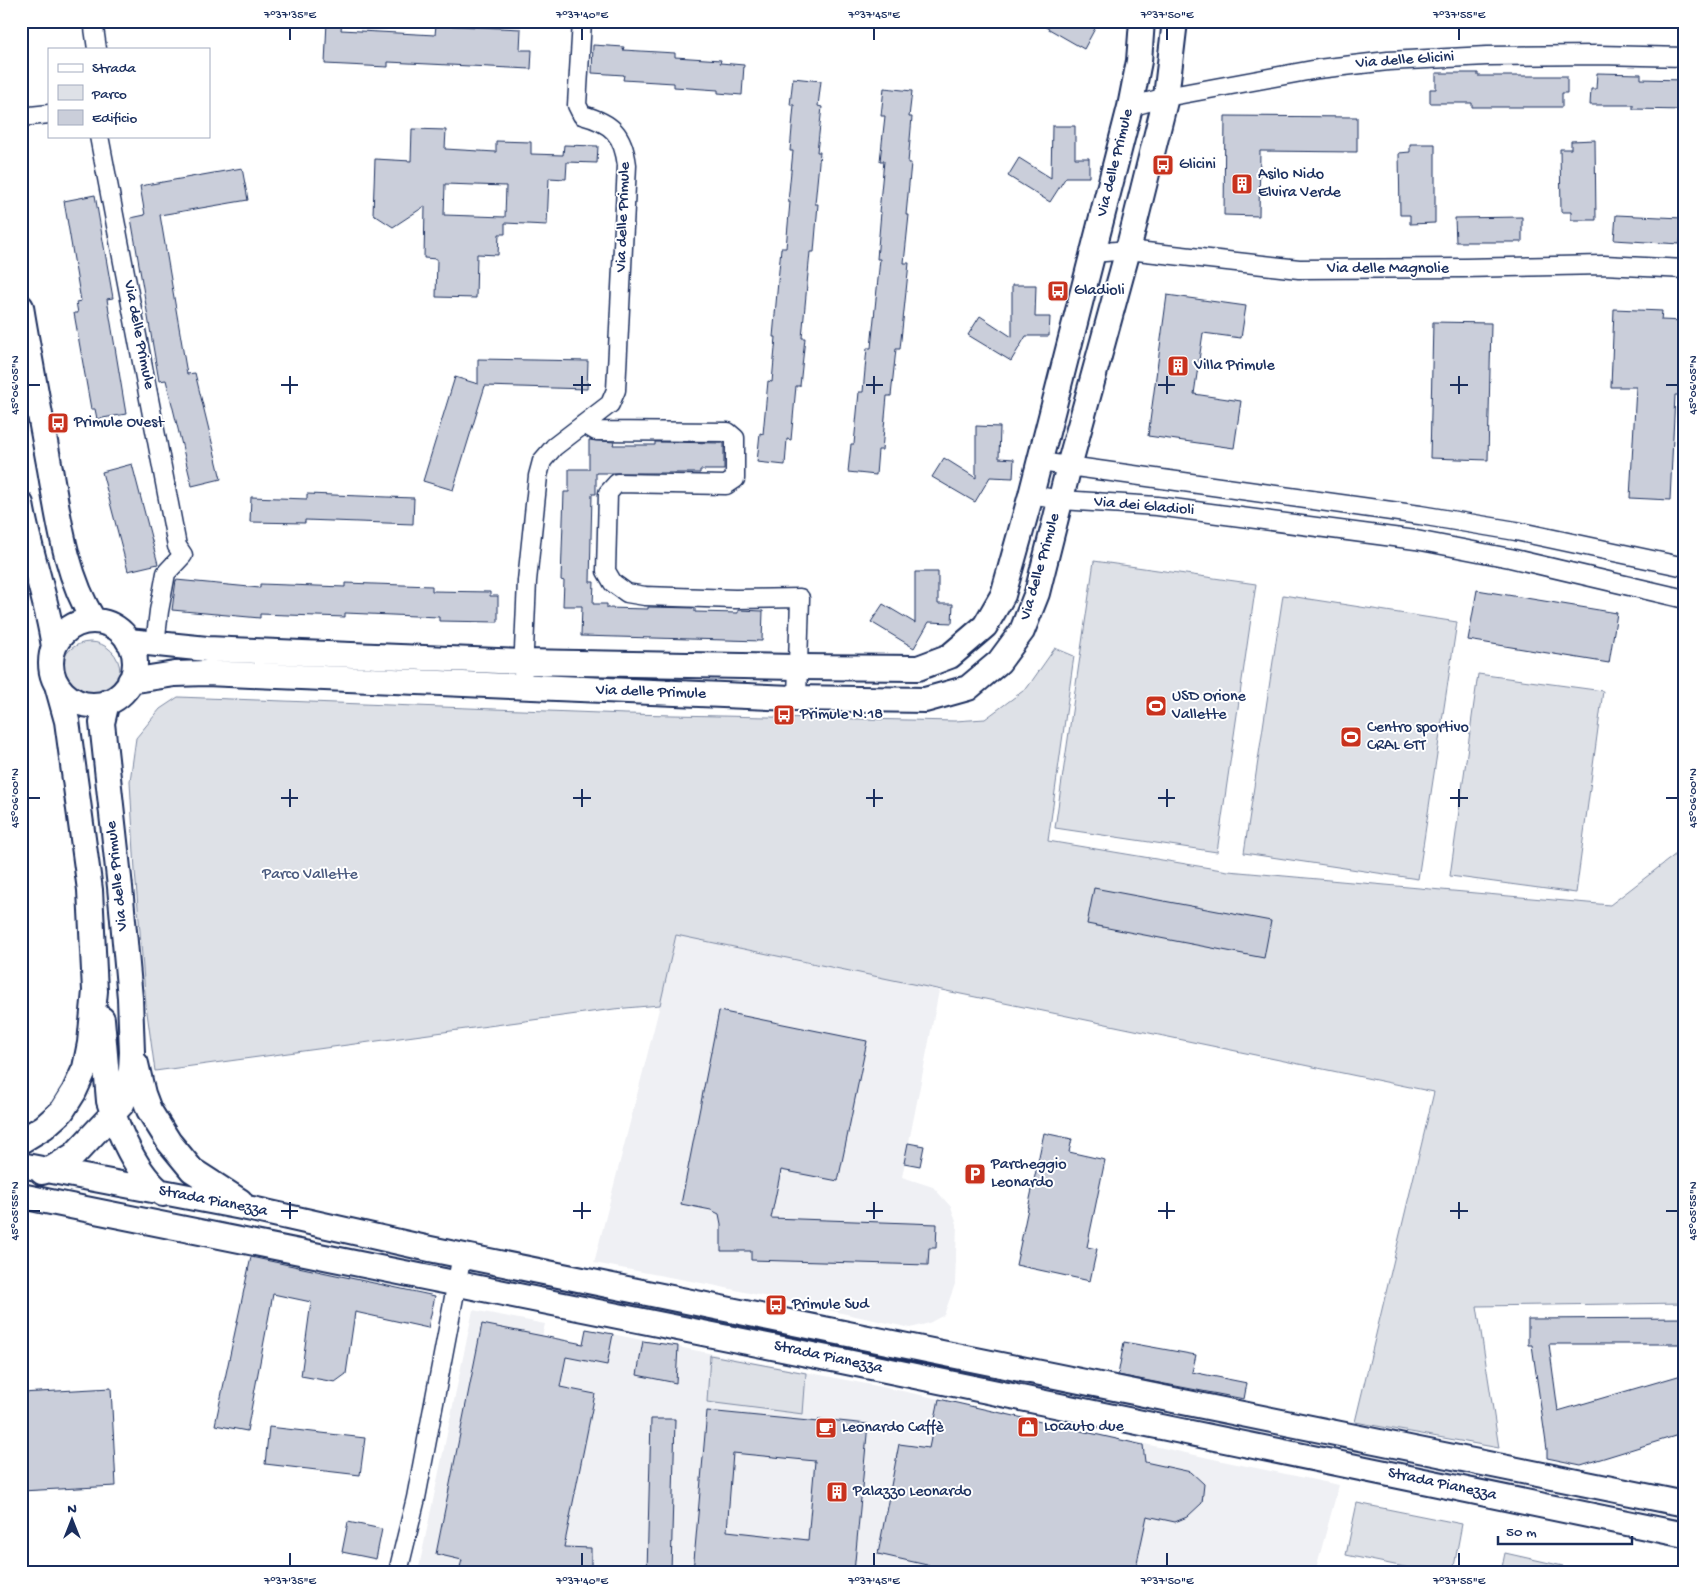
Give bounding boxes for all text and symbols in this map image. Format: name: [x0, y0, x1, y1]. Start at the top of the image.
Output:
text: 7°37'35"E: [263, 9, 317, 23]
text: 7°37'40"E: [555, 9, 609, 23]
text: 7°37'45"E: [847, 9, 900, 23]
text: 7°37'50"E: [1140, 9, 1194, 23]
text: 7°37'55"E: [1432, 9, 1486, 23]
legend: [48, 48, 210, 138]
street label: Via delle Glicini: [1354, 48, 1455, 74]
text: Strada: [92, 60, 137, 78]
text: Parco: [91, 86, 127, 104]
street label: Via delle Primule: [1093, 106, 1139, 220]
text: Edificio: [92, 110, 138, 128]
bus stop icon: Glicini: [1151, 153, 1175, 177]
place label: Glicini: [1179, 156, 1216, 175]
street label: Via delle Primule: [613, 161, 635, 273]
place label: Asilo Nido Elvira Verde: [1258, 166, 1342, 203]
building icon: Asilo Nido Elvira Verde: [1230, 172, 1254, 196]
street label: Via delle Magnolie: [1326, 260, 1450, 279]
street label: Via delle Primule: [118, 278, 158, 392]
bus stop icon: Gladioli: [1046, 279, 1070, 303]
place label: Gladioli: [1074, 282, 1125, 301]
building icon: Villa Primule: [1166, 354, 1190, 378]
text: 45°06'05"N: [9, 355, 23, 415]
text: 45°06'05"N: [1687, 355, 1701, 415]
place label: Villa Primule: [1193, 357, 1275, 376]
bus stop icon: Primule Ovest: [46, 411, 70, 435]
place label: Primule Ovest: [73, 414, 165, 433]
street label: Via dei Gladioli: [1092, 493, 1195, 521]
street label: Via delle Primule: [1016, 511, 1066, 624]
street label: Via delle Primule: [595, 682, 707, 704]
place label: USD Orione Vallette: [1171, 688, 1247, 725]
sports icon: USD Orione Vallette: [1144, 694, 1168, 718]
bus stop icon: Primule N.18: [772, 703, 796, 727]
place label: Primule N.18: [799, 706, 883, 725]
place label: Centro sportivo CRAL GTT: [1367, 719, 1469, 756]
sports icon: Centro sportivo CRAL GTT: [1339, 725, 1363, 749]
text: 45°06'00"N: [9, 768, 23, 828]
text: 45°06'00"N: [1687, 768, 1701, 828]
street label: Via delle Primule: [103, 819, 133, 933]
park label: Parco Vallette: [261, 866, 358, 885]
place label: Parcheggio Leonardo: [990, 1156, 1067, 1193]
parking icon: Parcheggio Leonardo: [963, 1162, 987, 1186]
text: 45°05'55"N: [9, 1181, 23, 1241]
text: 45°05'55"N: [1687, 1181, 1701, 1241]
street label: Strada Pianezza: [157, 1182, 270, 1222]
bus stop icon: Primule Sud: [764, 1293, 788, 1317]
place label: Primule Sud: [791, 1296, 870, 1315]
street label: Strada Pianezza: [772, 1337, 885, 1379]
shop icon: Locauto due: [1016, 1415, 1040, 1439]
cafe icon: Leonardo Caffè: [814, 1416, 838, 1440]
place label: Locauto due: [1044, 1418, 1125, 1437]
place label: Leonardo Caffè: [842, 1419, 944, 1438]
street label: Strada Pianezza: [1386, 1464, 1499, 1506]
building icon: Palazzo Leonardo: [825, 1480, 849, 1504]
place label: Palazzo Leonardo: [852, 1483, 972, 1502]
north arrow: [48, 1496, 98, 1546]
text: N: [67, 1501, 77, 1518]
scale bar: [1498, 1513, 1632, 1545]
text: 50 m: [1506, 1524, 1537, 1542]
text: 7°37'35"E: [263, 1575, 317, 1589]
text: 7°37'40"E: [555, 1575, 609, 1589]
text: 7°37'45"E: [847, 1575, 900, 1589]
text: 7°37'50"E: [1140, 1575, 1194, 1589]
text: 7°37'55"E: [1432, 1575, 1486, 1589]

